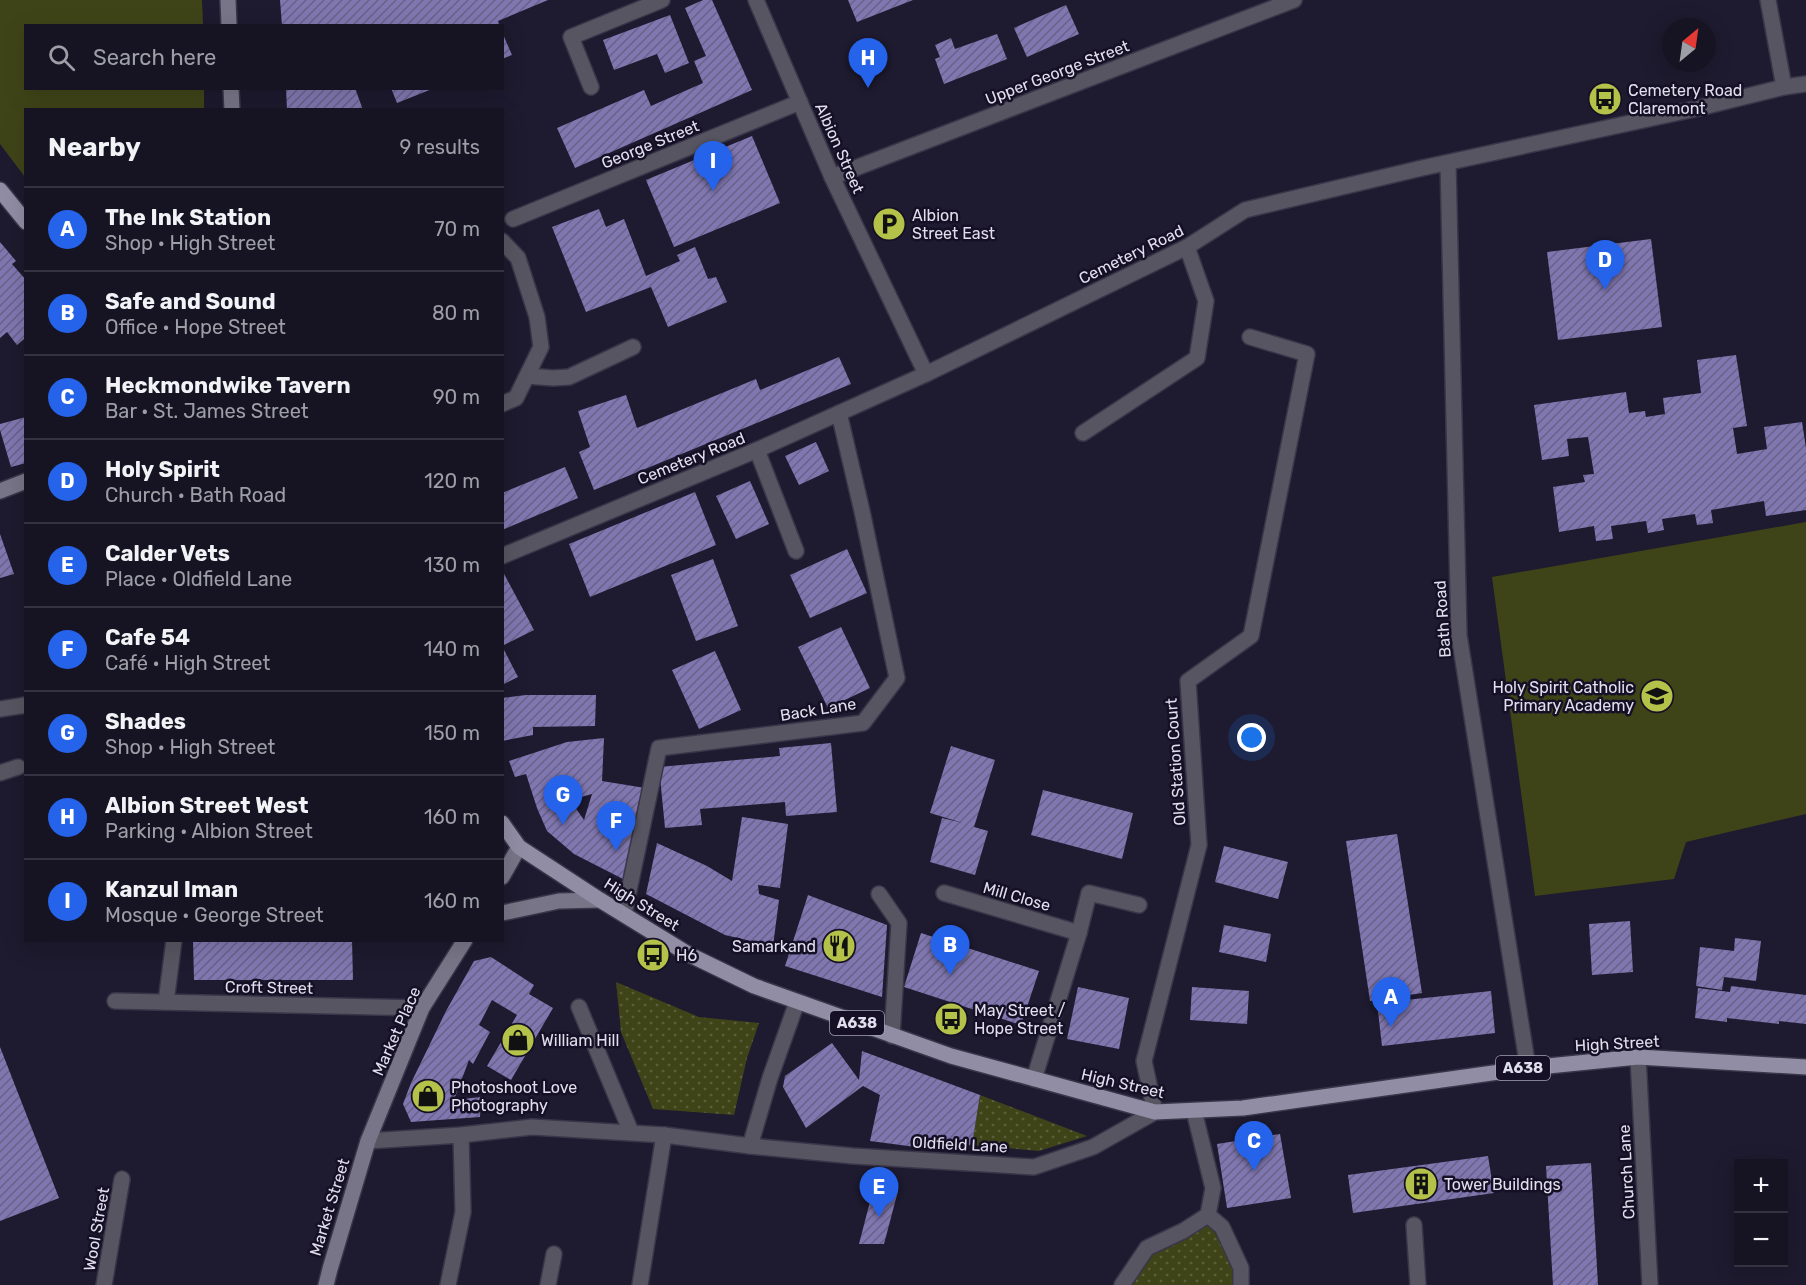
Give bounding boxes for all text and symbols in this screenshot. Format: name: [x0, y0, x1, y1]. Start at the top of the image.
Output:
north arrow: [1662, 18, 1716, 72]
search box: [24, 24, 504, 90]
street label: Upper George Street: [983, 36, 1132, 109]
pin: H: [848, 38, 888, 88]
icon: search: [45, 41, 78, 74]
text: Search here: [93, 44, 216, 71]
bus stop icon: Cemetery Road Claremont: [1587, 81, 1623, 117]
place label: Cemetery Road Claremont: [1628, 81, 1742, 118]
street label: Albion Street: [811, 100, 868, 196]
street label: George Street: [599, 116, 702, 173]
text: Nearby: [48, 132, 141, 163]
text: 9 results: [400, 135, 480, 159]
pin: I: [694, 142, 732, 191]
text: The Ink Station: [105, 204, 271, 231]
parking icon: Albion Street East: [871, 206, 907, 242]
place label: Albion Street East: [912, 206, 995, 243]
text: A: [60, 217, 75, 241]
text: 70 m: [434, 217, 480, 241]
street label: Cemetery Road: [1076, 221, 1187, 288]
text: Shop · High Street: [105, 231, 275, 255]
pin: D: [1586, 240, 1624, 290]
text: Safe and Sound: [105, 288, 276, 315]
text: B: [60, 301, 75, 325]
text: 80 m: [432, 301, 480, 325]
text: Office · Hope Street: [105, 315, 286, 339]
text: Heckmondwike Tavern: [105, 372, 351, 399]
text: C: [60, 385, 75, 409]
text: 90 m: [433, 385, 480, 409]
text: Bar · St. James Street: [105, 399, 309, 423]
street label: Cemetery Road: [635, 428, 748, 489]
text: Holy Spirit: [105, 456, 220, 483]
text: D: [60, 469, 75, 493]
text: 120 m: [424, 469, 480, 493]
text: Church · Bath Road: [105, 483, 286, 507]
text: Calder Vets: [105, 540, 230, 567]
text: E: [61, 553, 74, 577]
text: 130 m: [424, 553, 480, 577]
text: Place · Oldfield Lane: [105, 567, 292, 591]
street label: Bath Road: [1430, 580, 1455, 658]
text: Cafe 54: [105, 624, 190, 651]
text: F: [61, 637, 74, 661]
text: 140 m: [424, 637, 480, 661]
text: Café · High Street: [105, 651, 270, 675]
place label: Holy Spirit Catholic Primary Academy: [1492, 678, 1634, 715]
school or university icon: Holy Spirit Catholic Primary Academy: [1639, 678, 1675, 714]
street label: Back Lane: [779, 694, 858, 725]
street label: Old Station Court: [1162, 698, 1189, 826]
text: Shades: [105, 708, 186, 735]
text: G: [60, 721, 75, 745]
text: 150 m: [424, 721, 480, 745]
your location: [1237, 723, 1266, 752]
text: Shop · High Street: [105, 735, 275, 759]
pin: G: [544, 776, 582, 825]
text: Albion Street West: [105, 792, 308, 819]
pin: F: [596, 802, 636, 851]
text: H: [60, 805, 75, 829]
text: 160 m: [424, 805, 480, 829]
text: Parking · Albion Street: [105, 819, 313, 843]
street label: High Street: [601, 874, 683, 935]
text: Kanzul Iman: [105, 876, 238, 903]
street label: Mill Close: [981, 878, 1053, 915]
text: I: [64, 889, 71, 913]
text: 160 m: [424, 889, 480, 913]
text: Mosque · George Street: [105, 903, 324, 927]
pin: B: [930, 926, 970, 975]
restaurant icon: Samarkand: [821, 928, 857, 964]
bus stop icon: H6: [635, 937, 671, 973]
place label: Samarkand: [732, 937, 816, 956]
place label: H6: [676, 946, 697, 965]
street label: Croft Street: [225, 977, 313, 998]
pin: A: [1372, 978, 1410, 1027]
street label: Market Place: [368, 984, 425, 1079]
bus stop icon: May Street / Hope Street: [933, 1001, 969, 1037]
place label: May Street / Hope Street: [974, 1001, 1066, 1038]
road number: A638: [830, 1011, 884, 1035]
shop icon: William Hill: [500, 1022, 536, 1058]
place label: William Hill: [541, 1031, 619, 1050]
street label: High Street: [1574, 1032, 1660, 1055]
road number: A638: [1496, 1056, 1550, 1080]
street label: High Street: [1079, 1065, 1166, 1102]
shop icon: Photoshoot Love Photography: [410, 1078, 446, 1114]
place label: Photoshoot Love Photography: [451, 1078, 577, 1115]
pin: C: [1234, 1122, 1274, 1171]
street label: Church Lane: [1615, 1124, 1638, 1220]
street label: Oldfield Lane: [912, 1133, 1008, 1156]
street label: Market Street: [306, 1156, 353, 1258]
map controls: [1734, 1159, 1788, 1267]
button: +: [1734, 1159, 1788, 1213]
building icon: Tower Buildings: [1403, 1166, 1439, 1202]
pin: E: [860, 1168, 898, 1217]
place label: Tower Buildings: [1444, 1175, 1561, 1194]
street label: Wool Street: [80, 1186, 113, 1273]
button: −: [1734, 1213, 1788, 1267]

